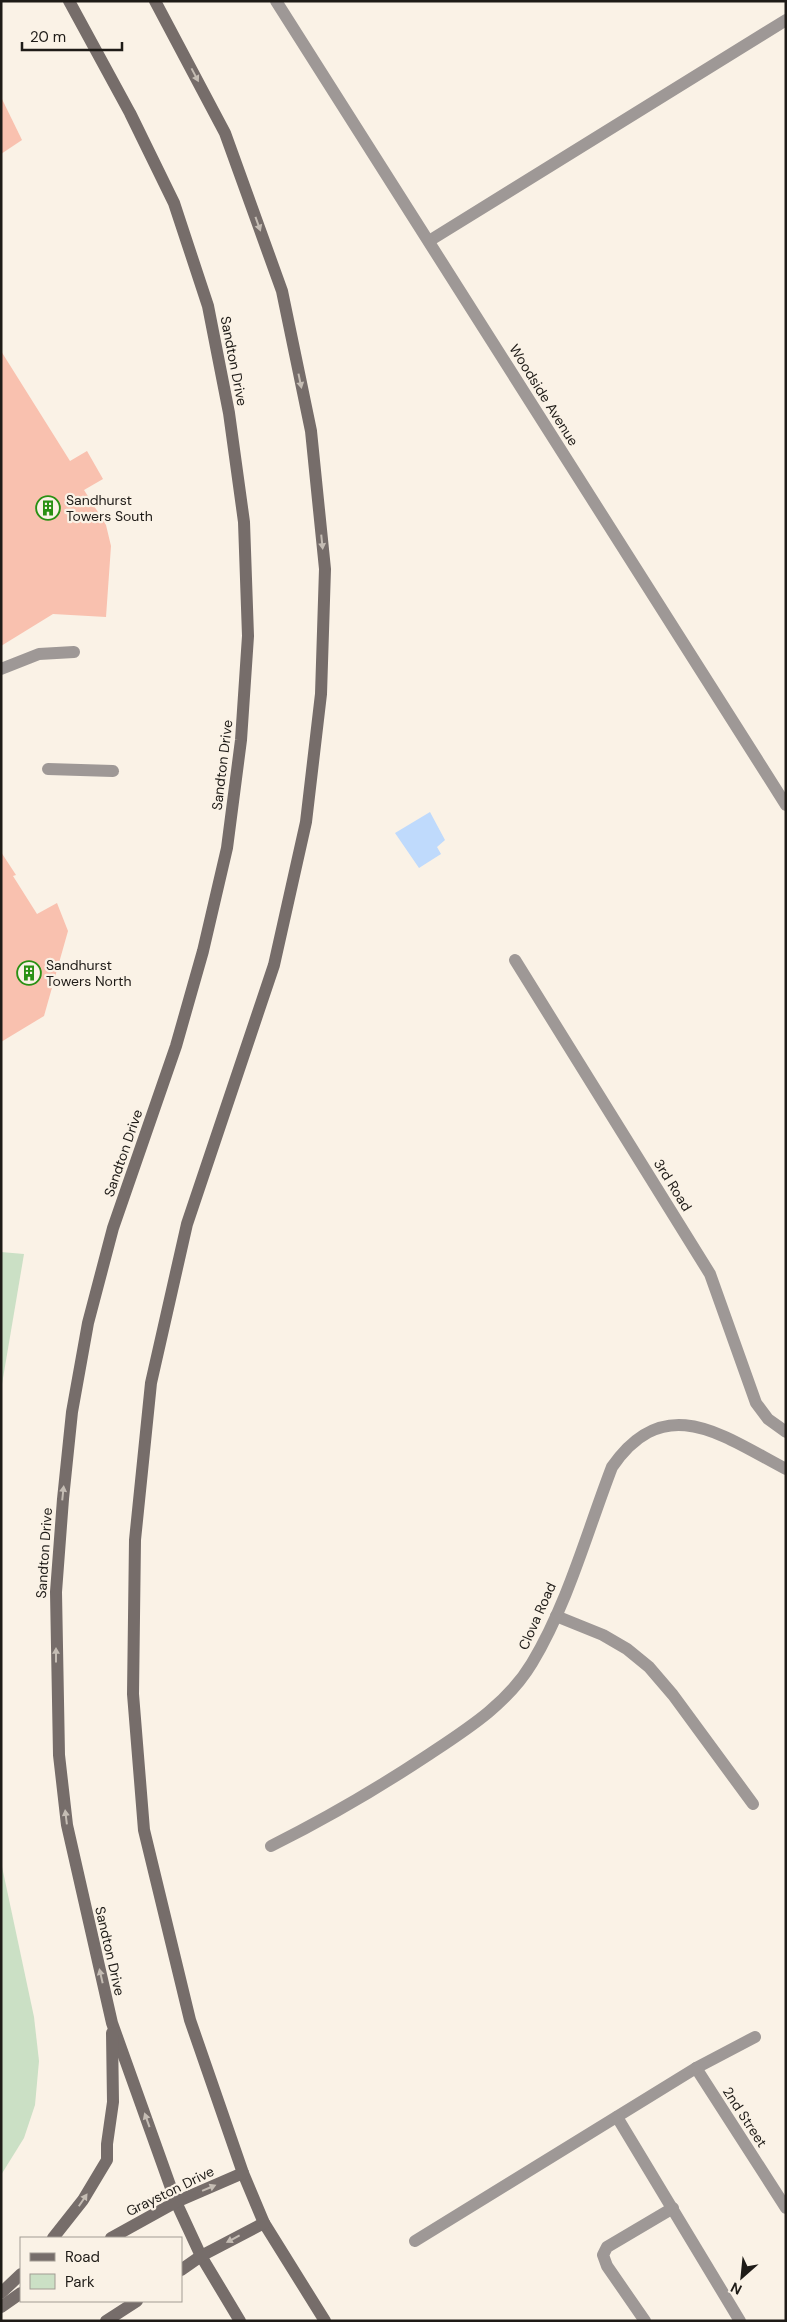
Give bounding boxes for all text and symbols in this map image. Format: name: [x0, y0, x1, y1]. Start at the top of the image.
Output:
scale bar: [22, 20, 122, 52]
text: 20 m: [30, 27, 66, 47]
one-way arrow: [191, 68, 199, 82]
one-way arrow: [255, 217, 262, 232]
street label: Sandton Drive: [216, 315, 252, 407]
street label: Woodside Avenue: [505, 341, 583, 449]
one-way arrow: [297, 373, 305, 389]
place label: Sandhurst Towers South: [66, 491, 153, 525]
building icon: Sandhurst Towers South: [35, 495, 61, 521]
one-way arrow: [318, 534, 326, 550]
street label: Sandton Drive: [208, 719, 236, 811]
place label: Sandhurst Towers North: [46, 956, 132, 990]
building icon: Sandhurst Towers North: [16, 960, 42, 986]
street label: Sandton Drive: [100, 1107, 146, 1199]
street label: 3rd Road: [650, 1156, 696, 1214]
one-way arrow: [60, 1485, 68, 1501]
street label: Sandton Drive: [32, 1507, 56, 1599]
street label: Clova Road: [514, 1579, 560, 1653]
one-way arrow: [52, 1647, 60, 1663]
one-way arrow: [62, 1809, 70, 1825]
street label: Sandton Drive: [91, 1905, 129, 1997]
one-way arrow: [97, 1968, 105, 1983]
street label: 2nd Street: [719, 2083, 771, 2151]
one-way arrow: [142, 2112, 150, 2127]
street label: Grayston Drive: [123, 2162, 217, 2220]
one-way arrow: [202, 2183, 216, 2191]
one-way arrow: [78, 2193, 88, 2206]
one-way arrow: [225, 2235, 240, 2243]
legend: [20, 2237, 182, 2302]
text: Road: [65, 2247, 100, 2267]
north arrow: [717, 2252, 767, 2302]
text: Park: [65, 2272, 95, 2292]
text: N: [727, 2278, 745, 2299]

